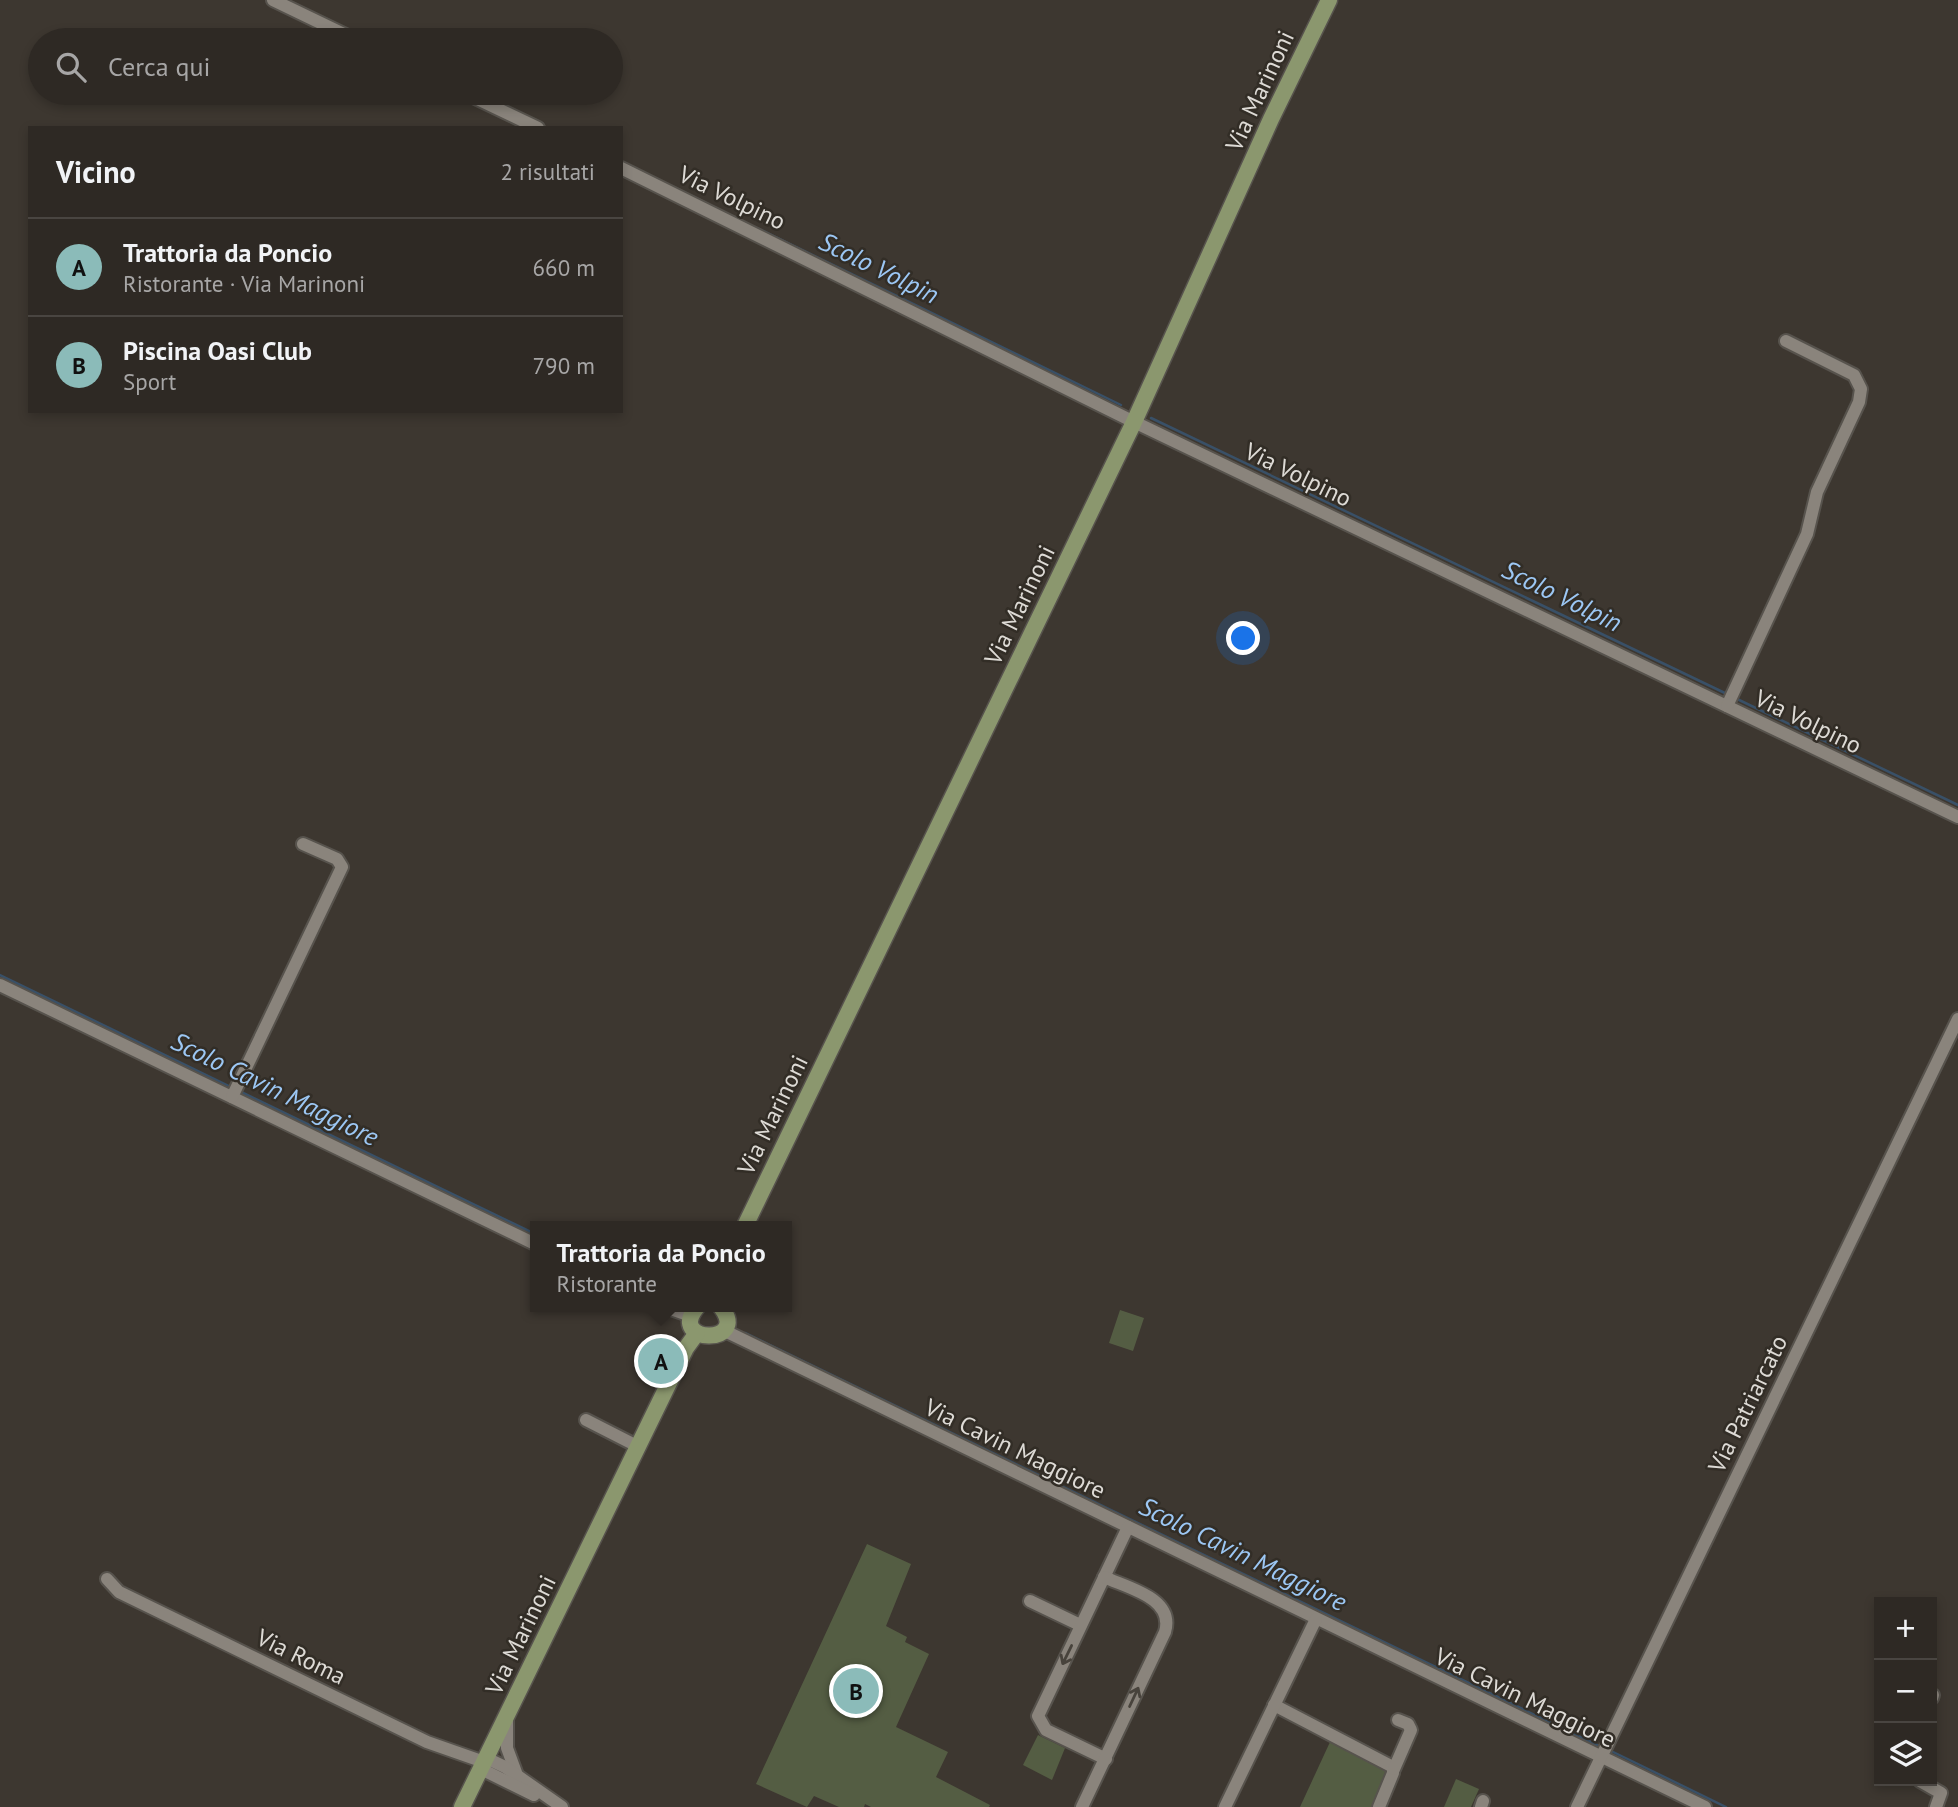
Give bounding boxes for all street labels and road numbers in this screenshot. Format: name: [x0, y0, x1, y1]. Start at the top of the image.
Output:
street label: Via Marinoni: [1218, 26, 1301, 157]
street label: Via Volpino: [673, 158, 791, 237]
street label: Via Volpino: [1239, 435, 1357, 514]
street label: Via Marinoni: [977, 540, 1062, 671]
street label: Via Volpino: [1749, 682, 1867, 761]
street label: Via Marinoni: [730, 1050, 815, 1181]
street label: Via Patriarcato: [1700, 1330, 1794, 1478]
street label: Via Cavin Maggiore: [919, 1391, 1111, 1506]
street label: Via Marinoni: [478, 1570, 563, 1701]
street label: Via Roma: [250, 1621, 351, 1691]
street label: Via Cavin Maggiore: [1429, 1640, 1621, 1755]

